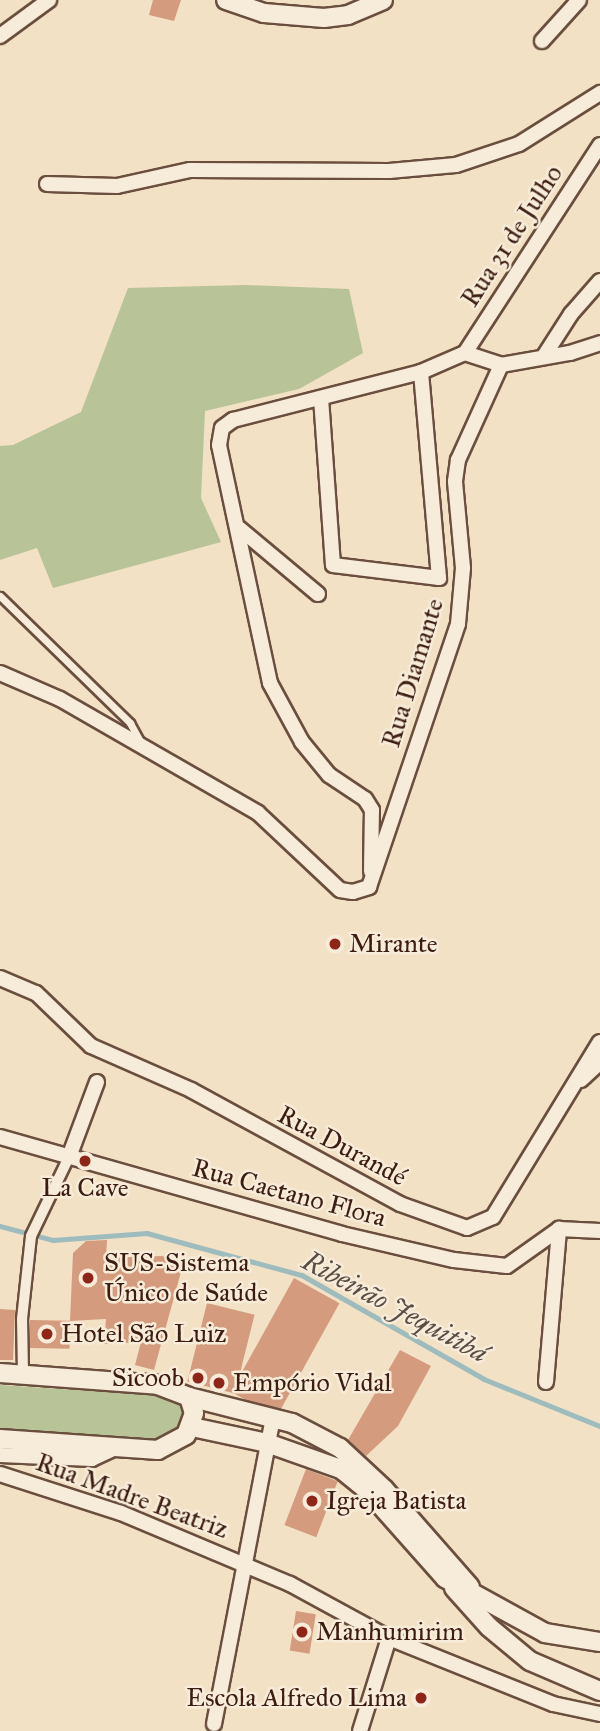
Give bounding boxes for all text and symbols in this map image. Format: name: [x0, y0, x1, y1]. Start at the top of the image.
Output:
street label: Rua 31 de Julho: [455, 159, 569, 313]
street label: Rua Diamante: [376, 595, 450, 751]
place label: Mirante: [349, 928, 438, 960]
marker: Mirante: [327, 936, 343, 952]
street label: Rua Durandé: [272, 1099, 412, 1193]
street label: Rua Caetano Flora: [189, 1152, 389, 1234]
marker: La Cave: [77, 1153, 93, 1169]
place label: La Cave: [41, 1172, 129, 1204]
water label: Ribeirão Jequitibá: [296, 1244, 494, 1370]
place label: SUS-Sistema Único de Saúde: [104, 1247, 268, 1308]
marker: SUS-Sistema Único de Saúde: [78, 1268, 98, 1288]
place label: Hotel São Luiz: [61, 1318, 226, 1350]
marker: Hotel São Luiz: [39, 1326, 55, 1342]
place label: Sicoob: [112, 1362, 184, 1394]
place label: Empório Vidal: [233, 1367, 392, 1399]
marker: Sicoob: [190, 1370, 206, 1386]
marker: Empório Vidal: [211, 1375, 227, 1391]
street label: Rua Madre Beatriz: [32, 1447, 232, 1545]
place label: Igreja Batista: [326, 1485, 467, 1517]
marker: Igreja Batista: [304, 1493, 320, 1509]
place label: Manhumirim: [316, 1616, 464, 1648]
marker: Manhumirim: [294, 1624, 310, 1640]
place label: Escola Alfredo Lima: [186, 1682, 407, 1714]
marker: Escola Alfredo Lima: [413, 1690, 429, 1706]

